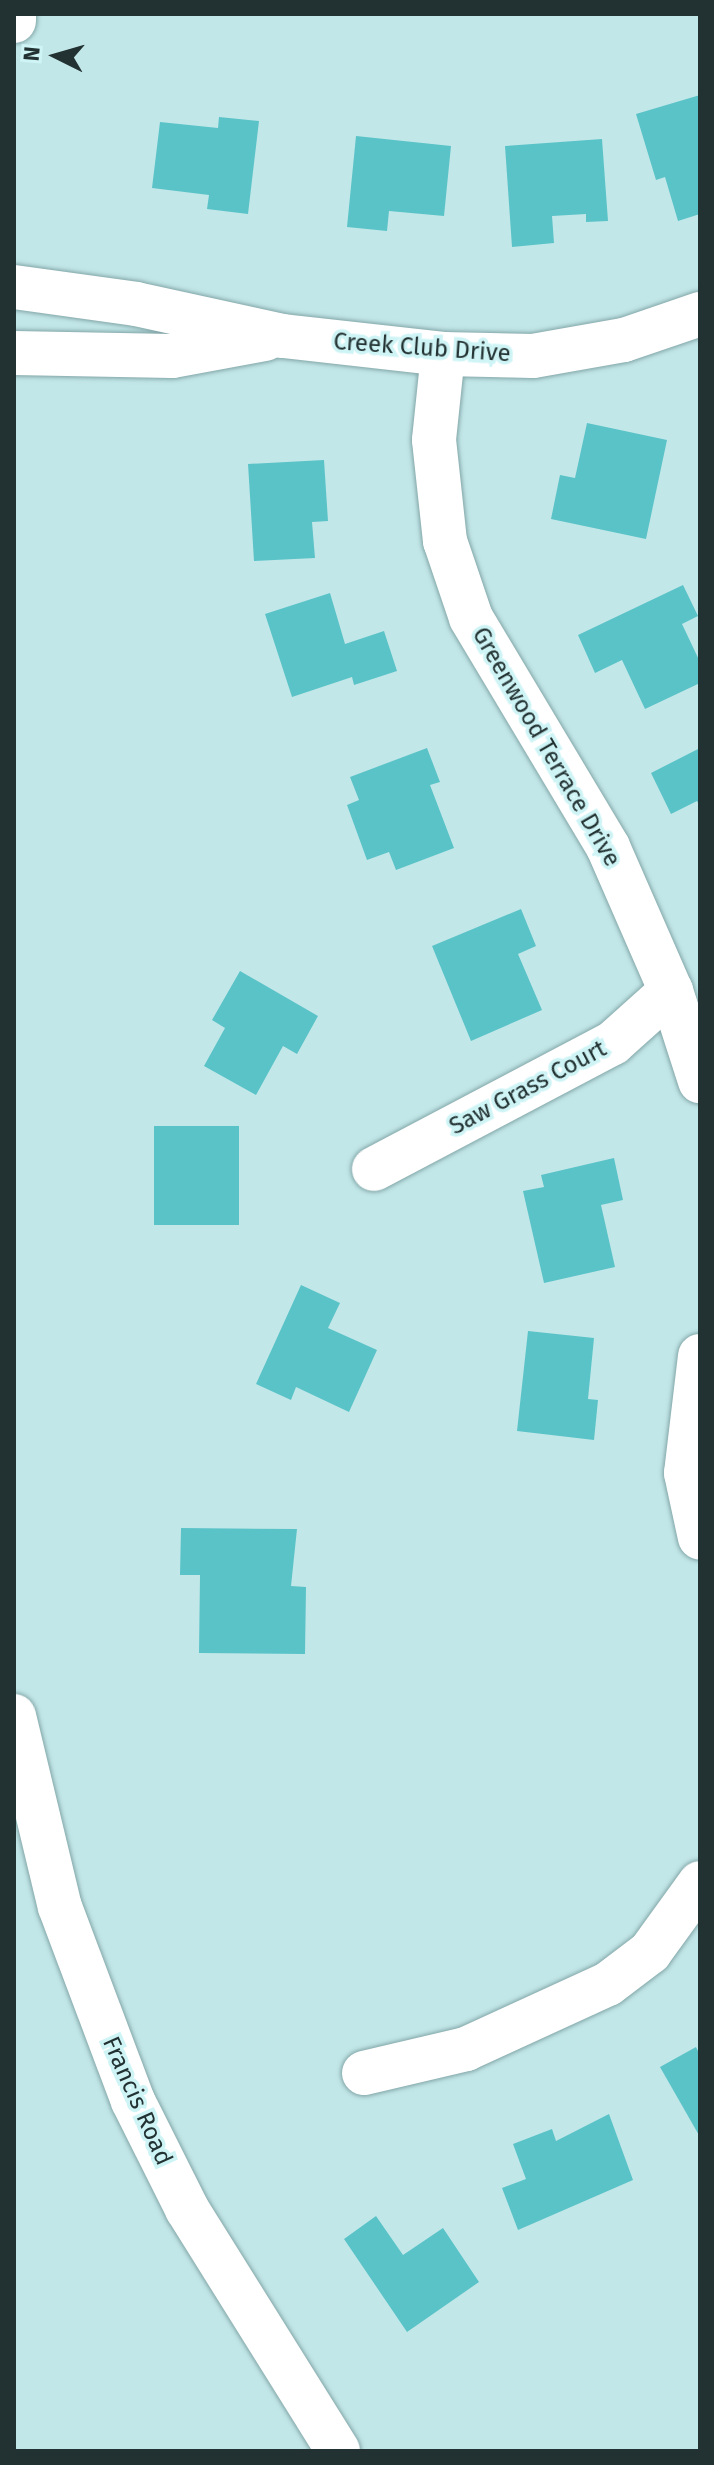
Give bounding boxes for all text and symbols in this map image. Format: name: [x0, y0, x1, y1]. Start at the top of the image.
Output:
north arrow: [16, 16, 96, 96]
text: N: [18, 45, 46, 62]
street label: Creek Club Drive: [332, 327, 512, 369]
street label: Greenwood Terrace Drive: [466, 622, 626, 872]
street label: Saw Grass Court: [445, 1035, 611, 1141]
street label: Francis Road: [96, 2032, 178, 2170]

